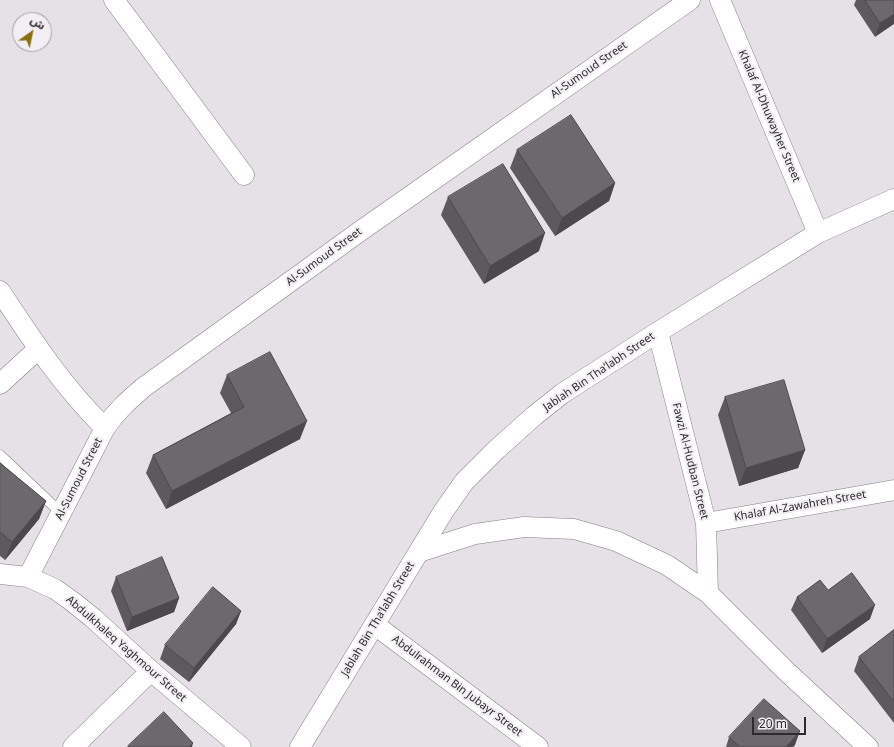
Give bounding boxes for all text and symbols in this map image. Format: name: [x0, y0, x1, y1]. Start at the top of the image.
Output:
north arrow: [12, 12, 52, 52]
text: ش: [28, 12, 49, 33]
street label: Al-Sumoud Street: [548, 39, 630, 101]
street label: Khalaf Al-Dhuwayher Street: [735, 48, 803, 184]
street label: Al-Sumoud Street: [284, 225, 364, 289]
street label: Jablah Bin Tha’labh Street: [541, 330, 657, 414]
street label: Fawzi Al-Hudban Street: [669, 401, 711, 521]
street label: Al-Sumoud Street: [53, 436, 105, 522]
street label: Khalaf Al-Zawahreh Street: [733, 488, 867, 524]
street label: Jablah Bin Tha’labh Street: [339, 559, 417, 679]
street label: Abdulkhaleq Yaghmour Street: [63, 593, 189, 705]
street label: Abdulrahman Bin Jubayr Street: [389, 633, 525, 739]
scale bar: [754, 709, 808, 735]
text: 20 m: [759, 715, 787, 732]

